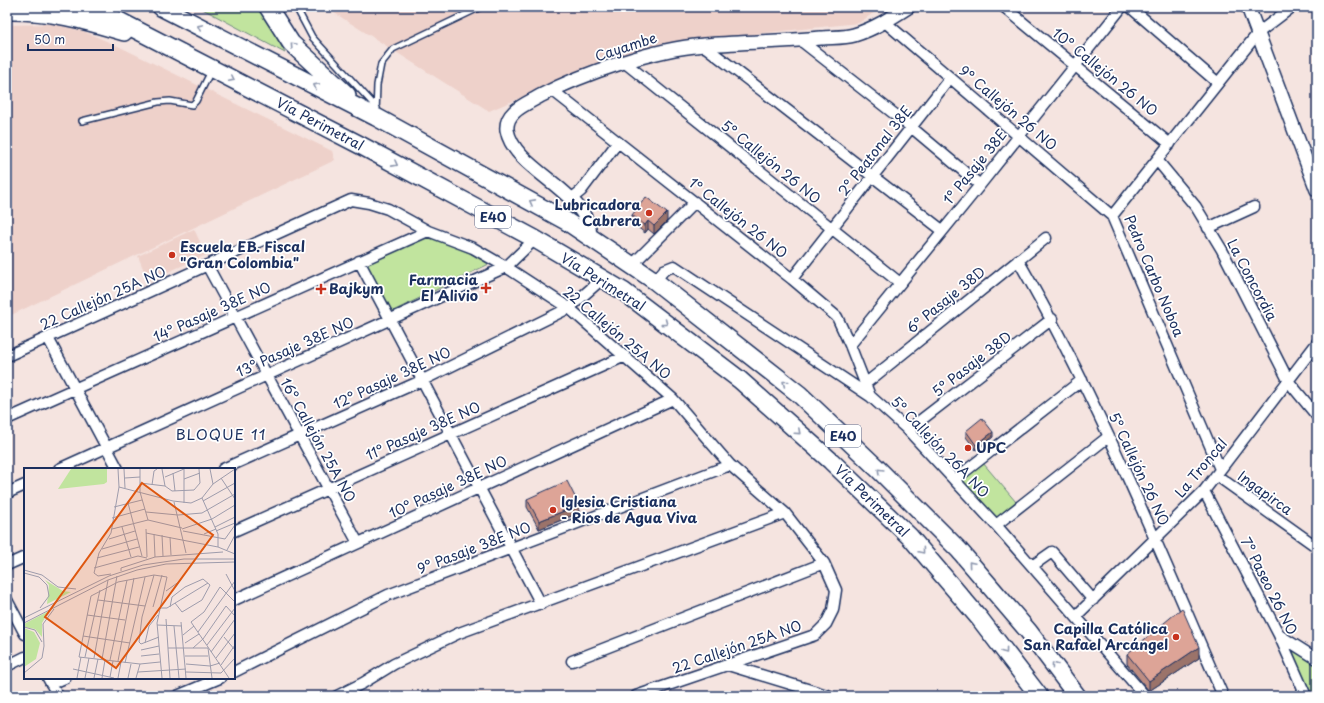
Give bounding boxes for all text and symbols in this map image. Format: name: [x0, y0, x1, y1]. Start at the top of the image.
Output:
street label: 10° Callejón 26 NO: [1048, 22, 1163, 121]
one-way arrow: [197, 24, 204, 32]
scale bar: [28, 26, 113, 52]
street label: Cayambe: [592, 27, 660, 66]
text: 50 m: [34, 30, 65, 48]
one-way arrow: [291, 42, 298, 50]
street label: 9° Callejón 26 NO: [955, 60, 1062, 155]
one-way arrow: [228, 74, 235, 81]
one-way arrow: [312, 83, 320, 91]
street label: Vía Perimetral: [273, 92, 368, 155]
street label: 2° Peatonal 38E: [833, 101, 917, 200]
street label: 5° Callejón 26 NO: [717, 115, 826, 208]
street label: 1° Pasaje 38E: [938, 125, 1012, 209]
one-way arrow: [390, 159, 398, 167]
street label: 1° Callejón 26 NO: [684, 172, 792, 263]
place label: Lubricadora Cabrera: [554, 194, 641, 231]
one-way arrow: [529, 199, 536, 207]
road number: E40: [475, 206, 511, 228]
marker: Lubricadora Cabrera: [644, 208, 654, 218]
street label: Pedro Carbo Noboa: [1119, 212, 1190, 340]
street label: La Concordia: [1222, 235, 1283, 325]
place label: Escuela EB. Fiscal "Gran Colombia": [180, 236, 305, 273]
street label: Vía Perimetral: [557, 247, 650, 316]
marker: Escuela EB. Fiscal "Gran Colombia": [167, 250, 177, 260]
street label: 22 Callejón 25A NO: [37, 260, 169, 335]
street label: 6° Pasaje 38D: [902, 261, 990, 338]
place label: Farmacia El Alivio: [409, 269, 478, 306]
street label: 14° Pasaje 38E NO: [149, 276, 274, 347]
place label: Bajkym: [329, 278, 383, 299]
street label: 22 Callejón 25A NO: [559, 281, 676, 384]
marker: Farmacia El Alivio: [481, 283, 491, 293]
marker: Bajkym: [316, 284, 326, 294]
street label: 13° Pasaje 38E NO: [232, 311, 357, 382]
one-way arrow: [661, 319, 668, 326]
street label: 5° Pasaje 38D: [928, 326, 1016, 401]
street label: 12° Pasaje 38E NO: [329, 341, 454, 414]
street label: 16° Callejón 25A NO: [275, 374, 361, 506]
one-way arrow: [782, 381, 789, 388]
street label: 5° Callejón 26A NO: [886, 391, 994, 502]
street label: 11° Pasaje 38E NO: [362, 396, 484, 465]
street label: 5° Callejón 26 NO: [1104, 409, 1175, 529]
district label: BLOQUE 11: [176, 422, 266, 445]
road number: E40: [825, 425, 861, 447]
one-way arrow: [794, 427, 801, 434]
street label: La Troncal: [1169, 433, 1232, 502]
place label: UPC: [976, 437, 1006, 458]
marker: UPC: [963, 443, 973, 453]
street label: 10° Pasaje 38E NO: [385, 450, 510, 523]
street label: Vía Perimetral: [830, 460, 914, 542]
street label: Ingapirca: [1234, 466, 1297, 520]
inset map: [24, 468, 235, 679]
one-way arrow: [877, 468, 885, 476]
place label: Iglesia Cristiana - Rios de Agua Viva: [561, 491, 697, 528]
marker: Iglesia Cristiana - Rios de Agua Viva: [548, 505, 558, 515]
street label: 9° Pasaje 38E NO: [414, 516, 534, 579]
street label: 7° Paseo 26 NO: [1236, 533, 1303, 638]
one-way arrow: [918, 546, 925, 554]
one-way arrow: [969, 562, 976, 569]
street label: 22 Callejón 25A NO: [669, 615, 804, 679]
place label: Capilla Católica San Rafael Arcángel: [1023, 618, 1168, 655]
marker: Capilla Católica San Rafael Arcángel: [1171, 632, 1181, 642]
one-way arrow: [1000, 647, 1007, 654]
one-way arrow: [1051, 662, 1058, 669]

